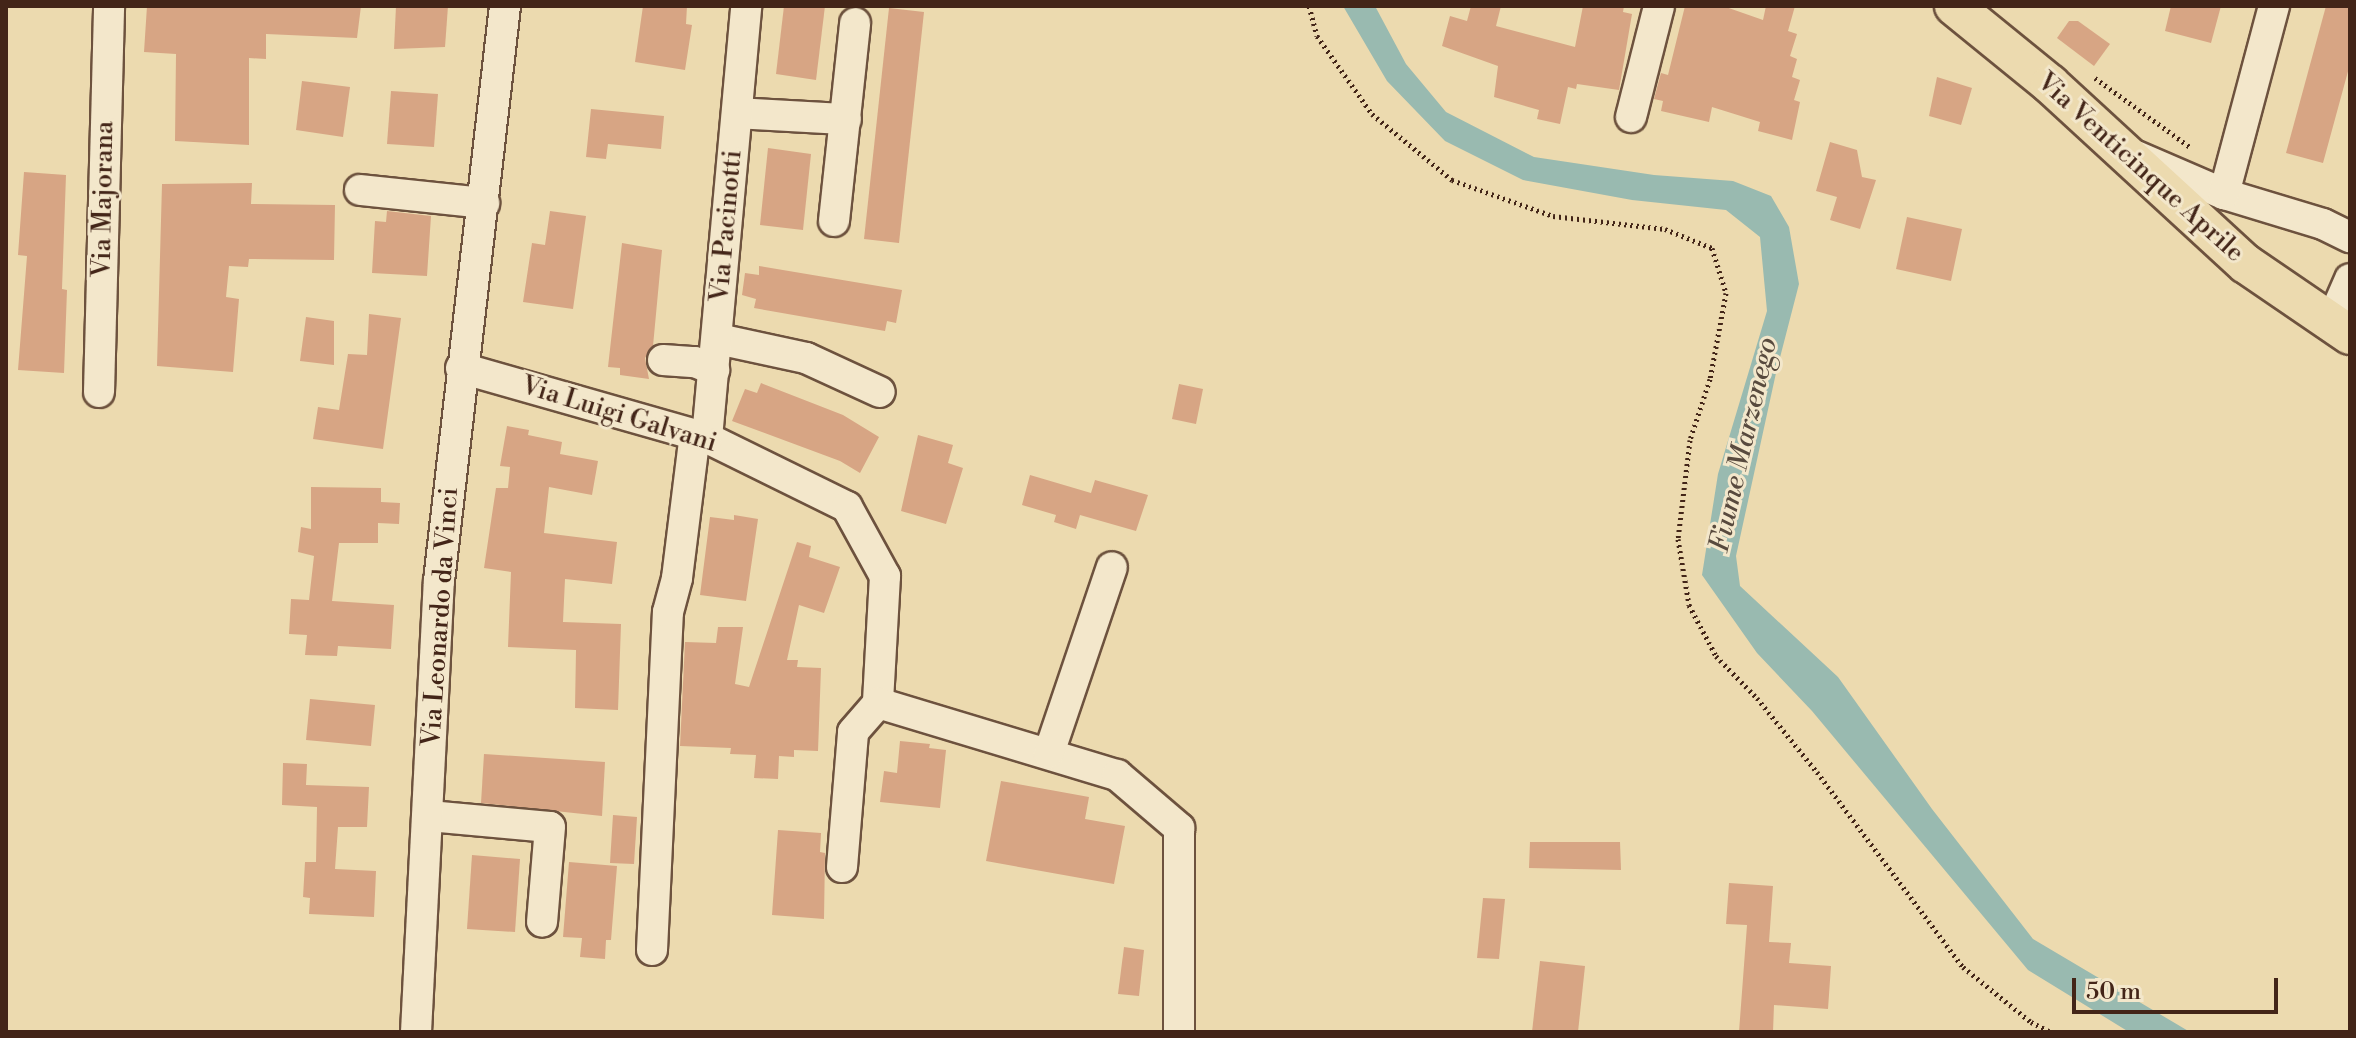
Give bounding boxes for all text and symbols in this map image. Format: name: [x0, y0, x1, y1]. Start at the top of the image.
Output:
street label: Via Venticinque Aprile: [2030, 67, 2250, 269]
street label: Via Majorana: [87, 121, 121, 277]
street label: Via Pacinotti: [705, 149, 749, 303]
water label: Fiume Marzenego: [1703, 334, 1785, 556]
street label: Via Luigi Galvani: [518, 370, 720, 460]
street label: Via Leonardo da Vinci: [416, 486, 466, 748]
scale bar: [2076, 962, 2282, 1012]
text: 50 m: [2086, 977, 2141, 1007]

